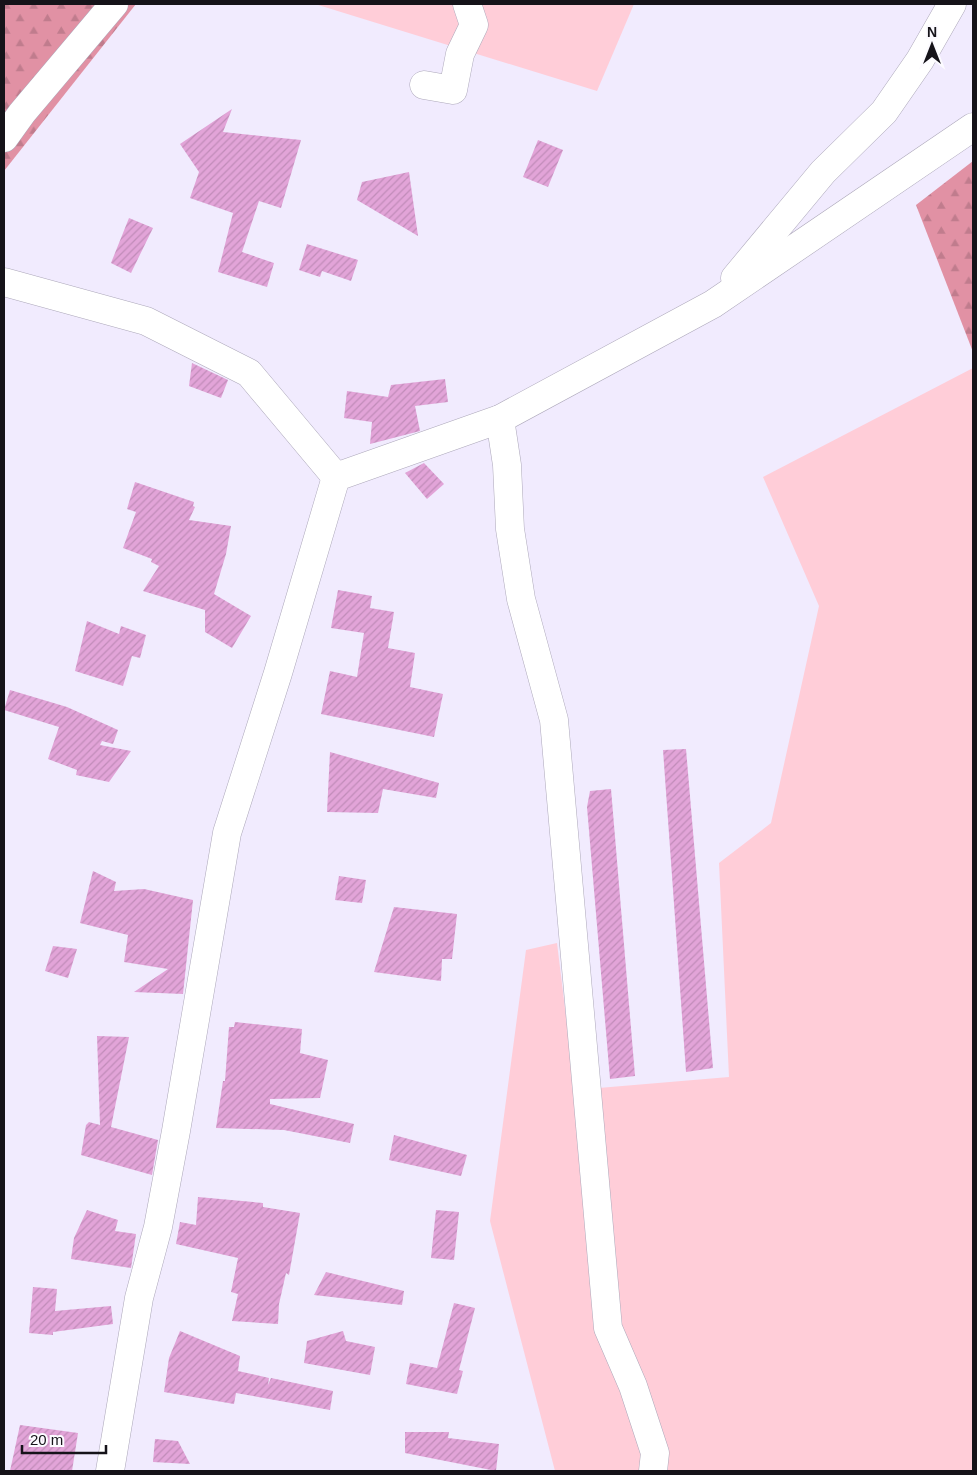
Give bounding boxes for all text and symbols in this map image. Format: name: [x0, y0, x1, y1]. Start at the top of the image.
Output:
north arrow: [907, 20, 957, 70]
text: N: [927, 24, 937, 40]
scale bar: [22, 1422, 106, 1454]
text: 20 m: [30, 1431, 63, 1448]

